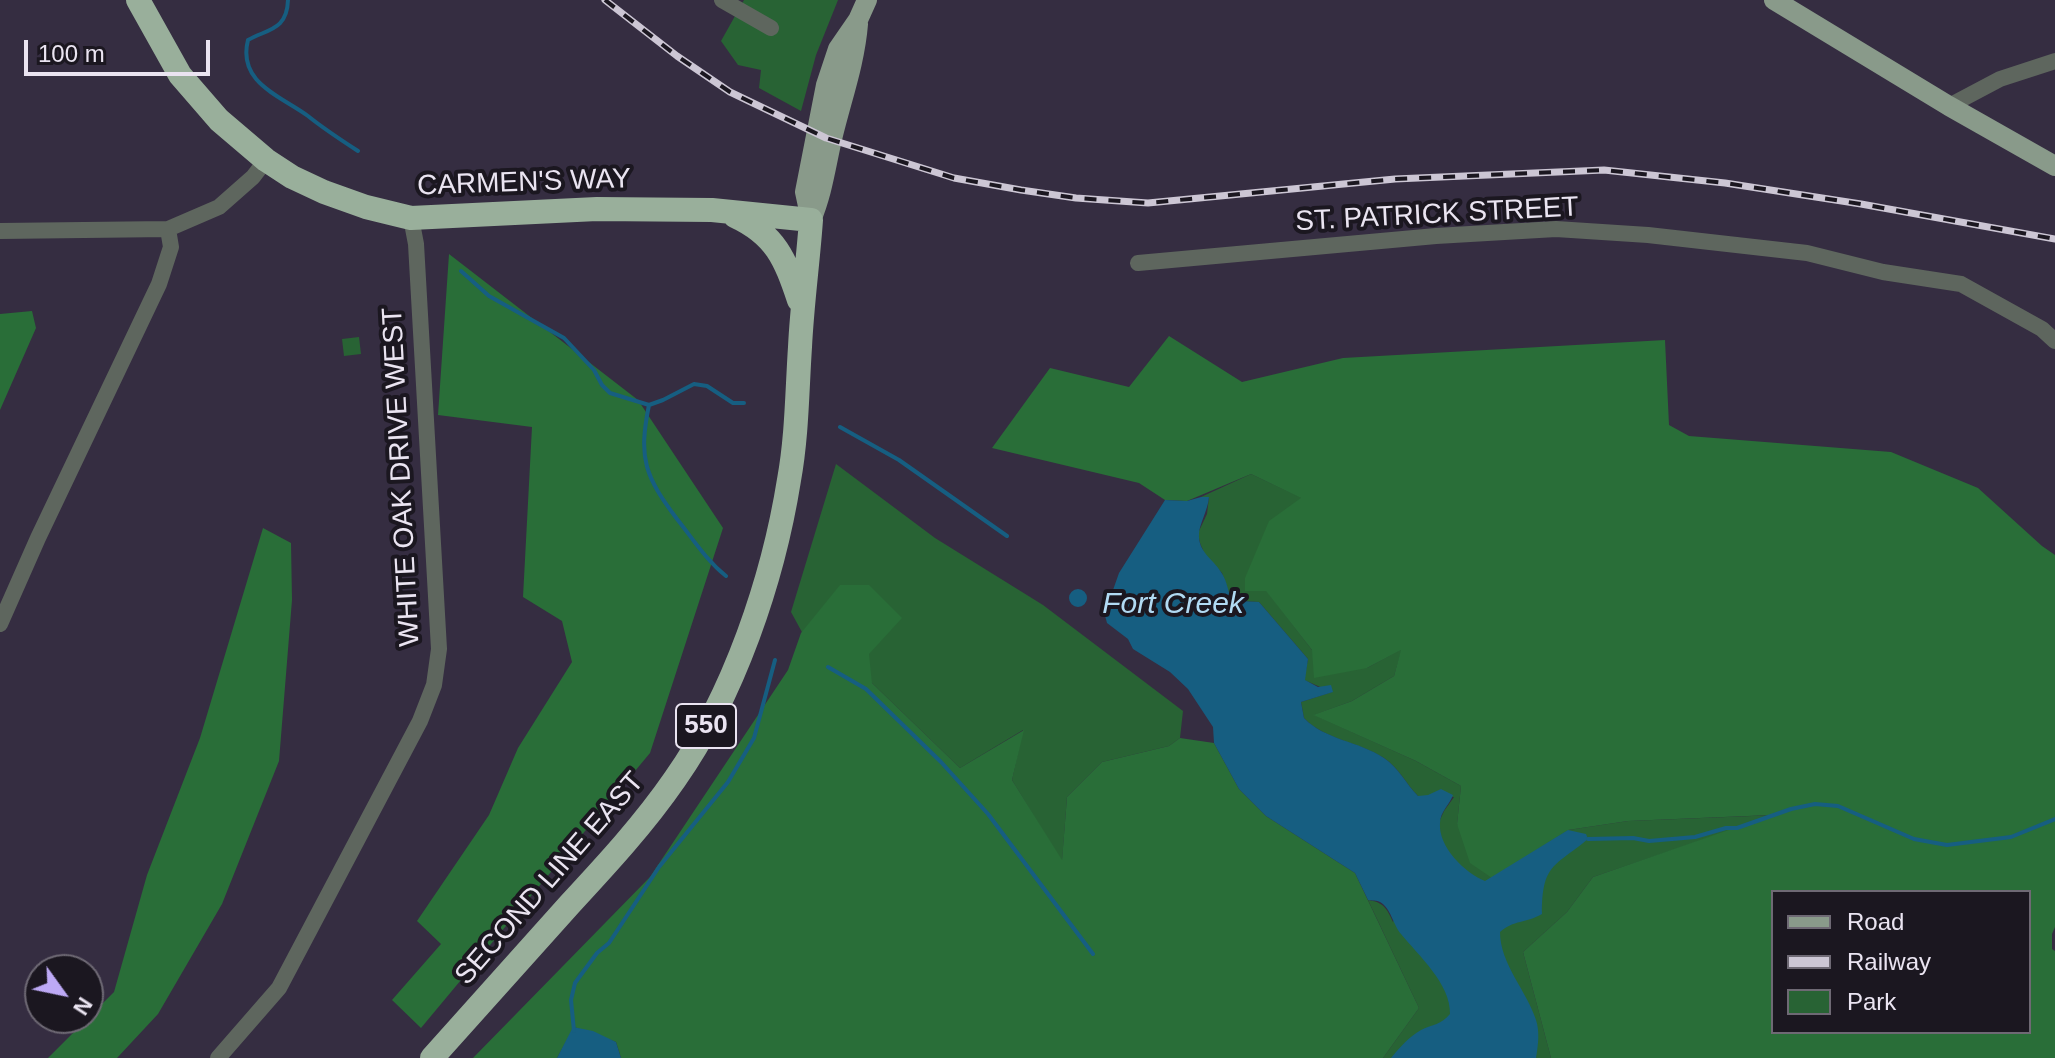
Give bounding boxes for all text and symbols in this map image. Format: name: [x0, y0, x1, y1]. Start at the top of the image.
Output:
scale bar: [28, 24, 214, 74]
text: 100 m: [38, 40, 105, 67]
street label: CARMEN'S WAY: [417, 162, 631, 204]
street label: ST. PATRICK STREET: [1294, 191, 1580, 239]
street label: WHITE OAK DRIVE WEST: [376, 307, 428, 647]
water label: Fort Creek: [1102, 587, 1244, 623]
road number: 550: [676, 704, 736, 748]
street label: SECOND LINE EAST: [449, 766, 651, 992]
legend: [1771, 890, 2031, 1034]
text: Road: [1847, 908, 1904, 935]
text: Railway: [1847, 948, 1931, 975]
north arrow: [24, 954, 104, 1034]
text: Park: [1847, 988, 1896, 1015]
text: N: [68, 993, 98, 1020]

